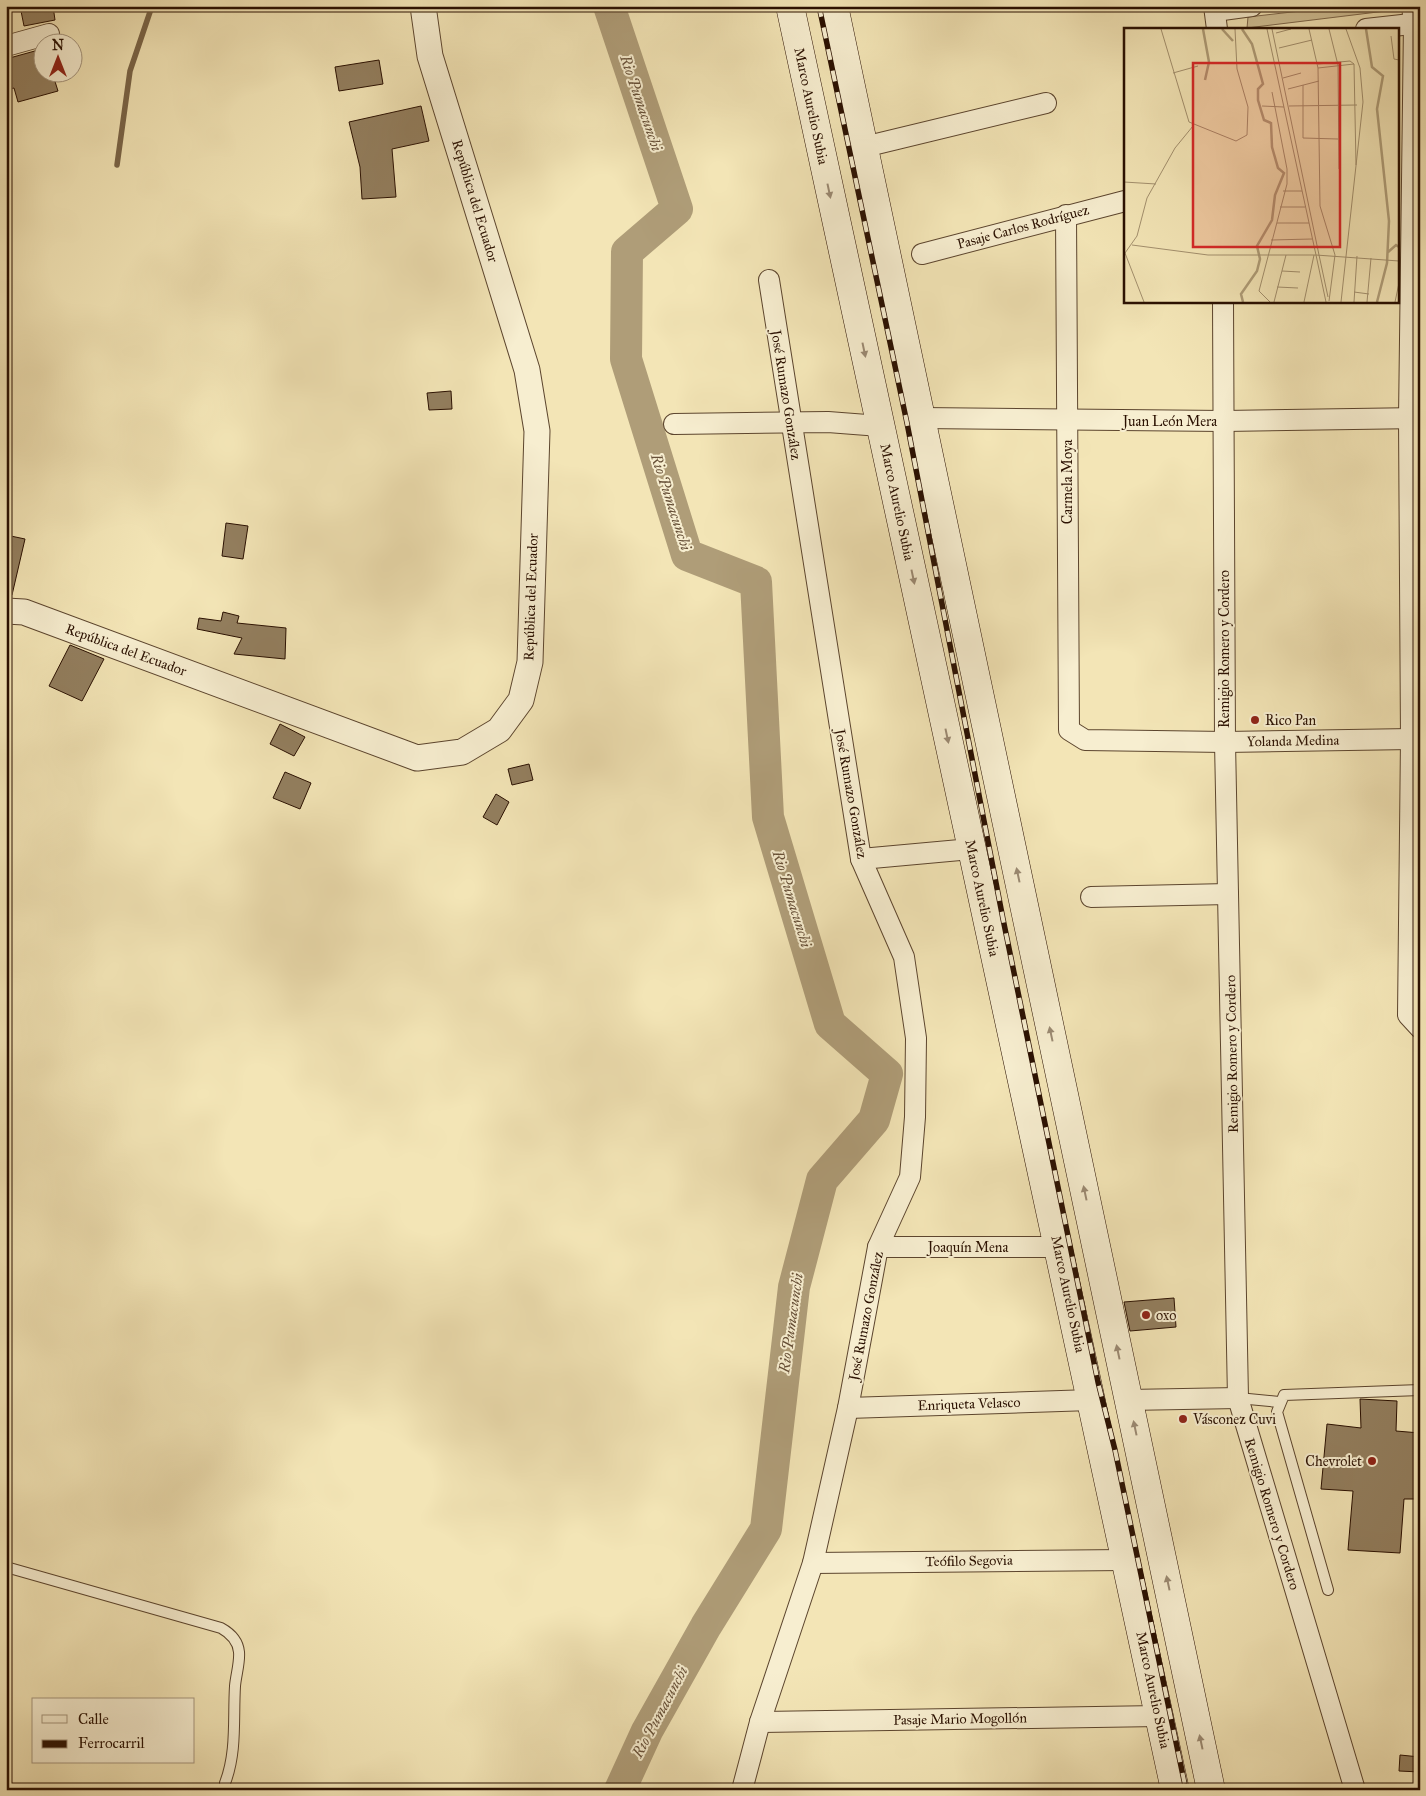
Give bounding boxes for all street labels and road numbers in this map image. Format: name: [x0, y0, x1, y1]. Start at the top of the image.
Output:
street label: Marco Aurelio Subia: [790, 46, 832, 166]
street label: República del Ecuador: [448, 138, 502, 265]
street label: Pasaje Carlos Rodríguez: [955, 201, 1091, 253]
street label: José Rumazo González: [766, 327, 805, 462]
street label: Juan León Mera: [1121, 413, 1217, 431]
street label: Carmela Moya: [1059, 440, 1076, 524]
street label: Marco Aurelio Subia: [876, 442, 918, 562]
street label: República del Ecuador: [520, 532, 542, 661]
street label: Remigio Romero y Cordero: [1216, 570, 1233, 728]
street label: República del Ecuador: [63, 620, 190, 680]
street label: José Rumazo González: [830, 726, 871, 861]
street label: Yolanda Medina: [1246, 732, 1340, 750]
street label: Marco Aurelio Subia: [961, 838, 1003, 958]
street label: Remigio Romero y Cordero: [1222, 975, 1242, 1133]
street label: Marco Aurelio Subia: [1047, 1234, 1089, 1354]
street label: Joaquín Mena: [926, 1239, 1008, 1257]
street label: José Rumazo González: [845, 1249, 888, 1384]
street label: Enriqueta Velasco: [917, 1394, 1021, 1415]
street label: Remigio Romero y Cordero: [1241, 1436, 1303, 1592]
street label: Teófilo Segovia: [925, 1552, 1013, 1570]
street label: Marco Aurelio Subia: [1132, 1630, 1174, 1750]
street label: Pasaje Mario Mogollón: [893, 1709, 1027, 1729]

